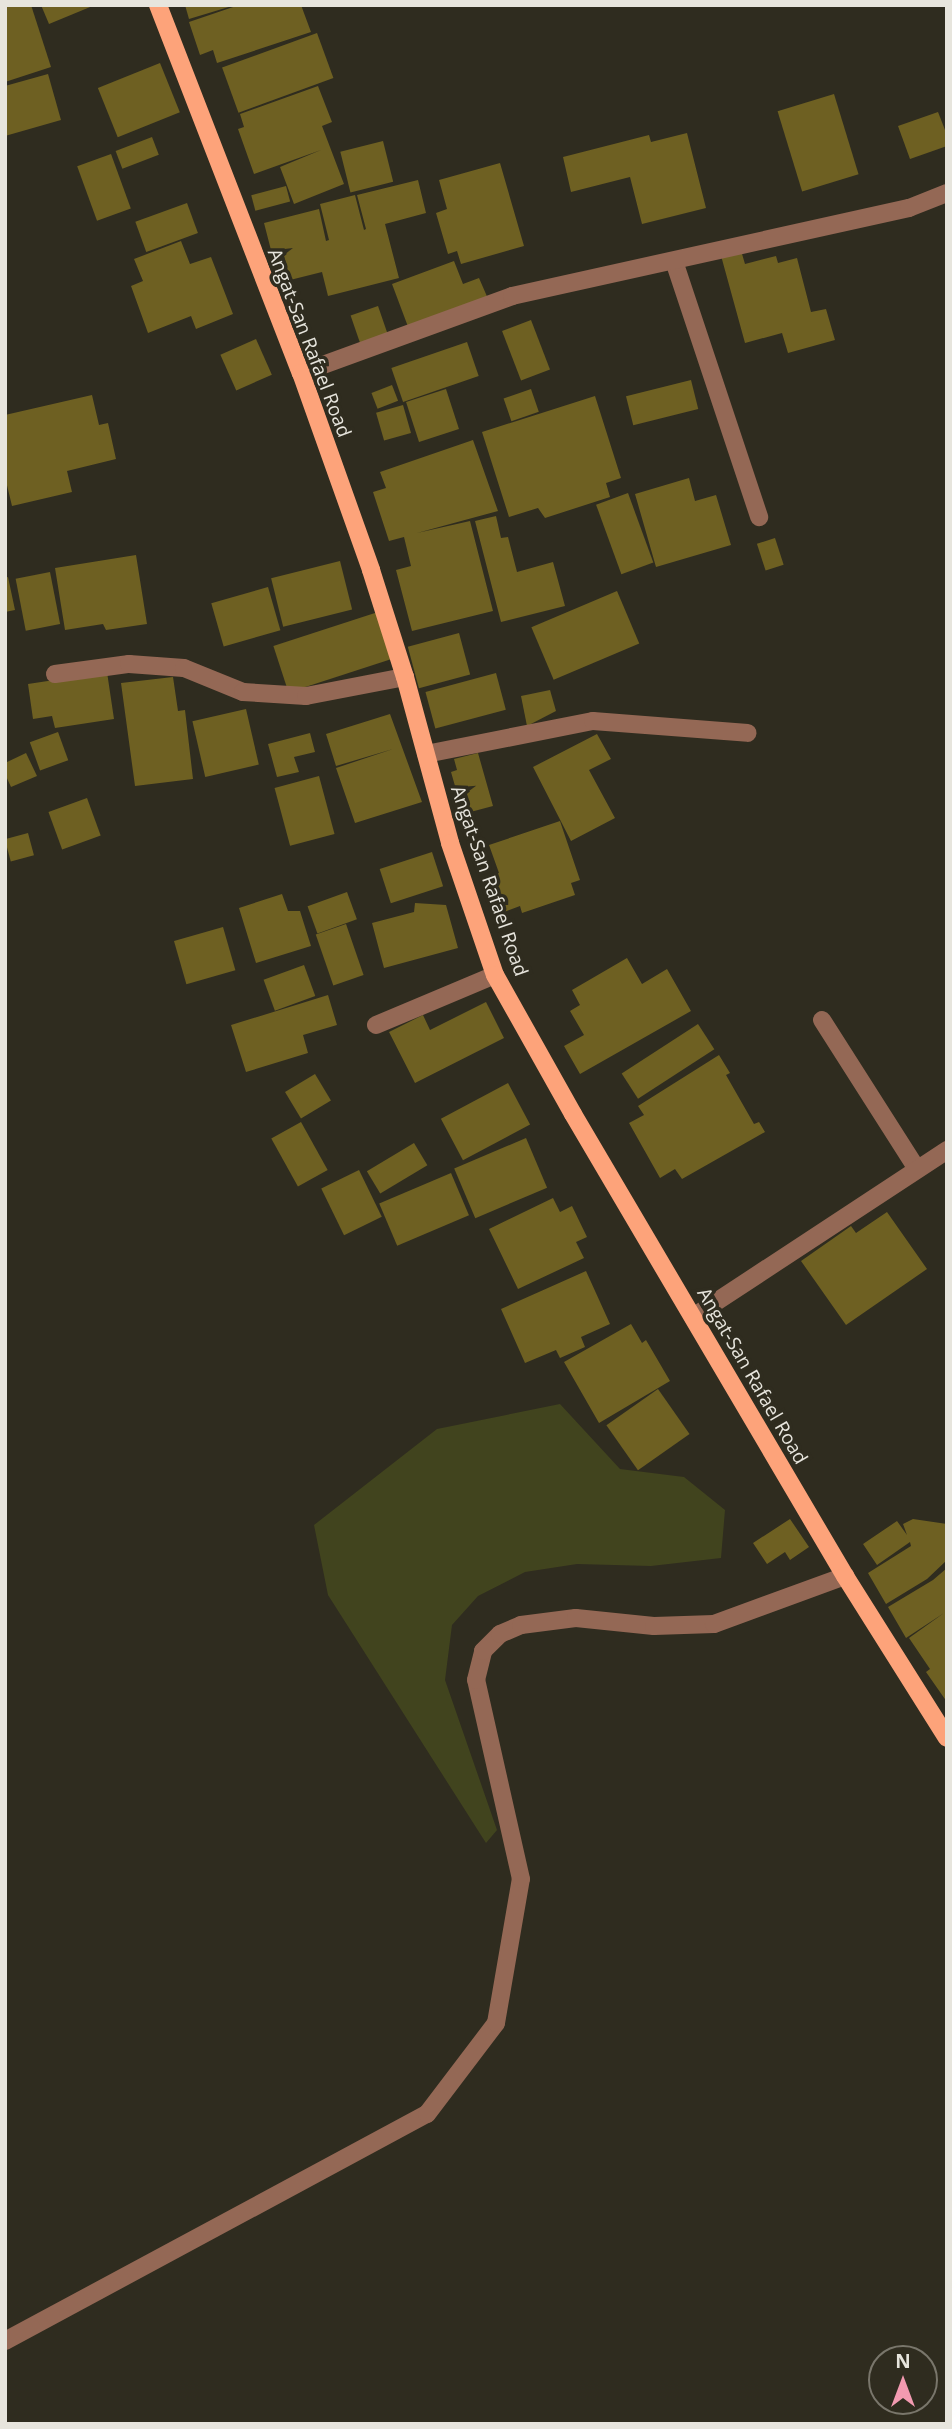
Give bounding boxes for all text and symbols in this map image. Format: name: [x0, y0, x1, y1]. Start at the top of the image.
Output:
street label: Angat-San Rafael Road: [263, 246, 355, 440]
street label: Angat-San Rafael Road: [446, 783, 532, 979]
street label: Angat-San Rafael Road: [692, 1284, 812, 1468]
north arrow: [868, 2345, 938, 2415]
text: N: [895, 2348, 911, 2374]

